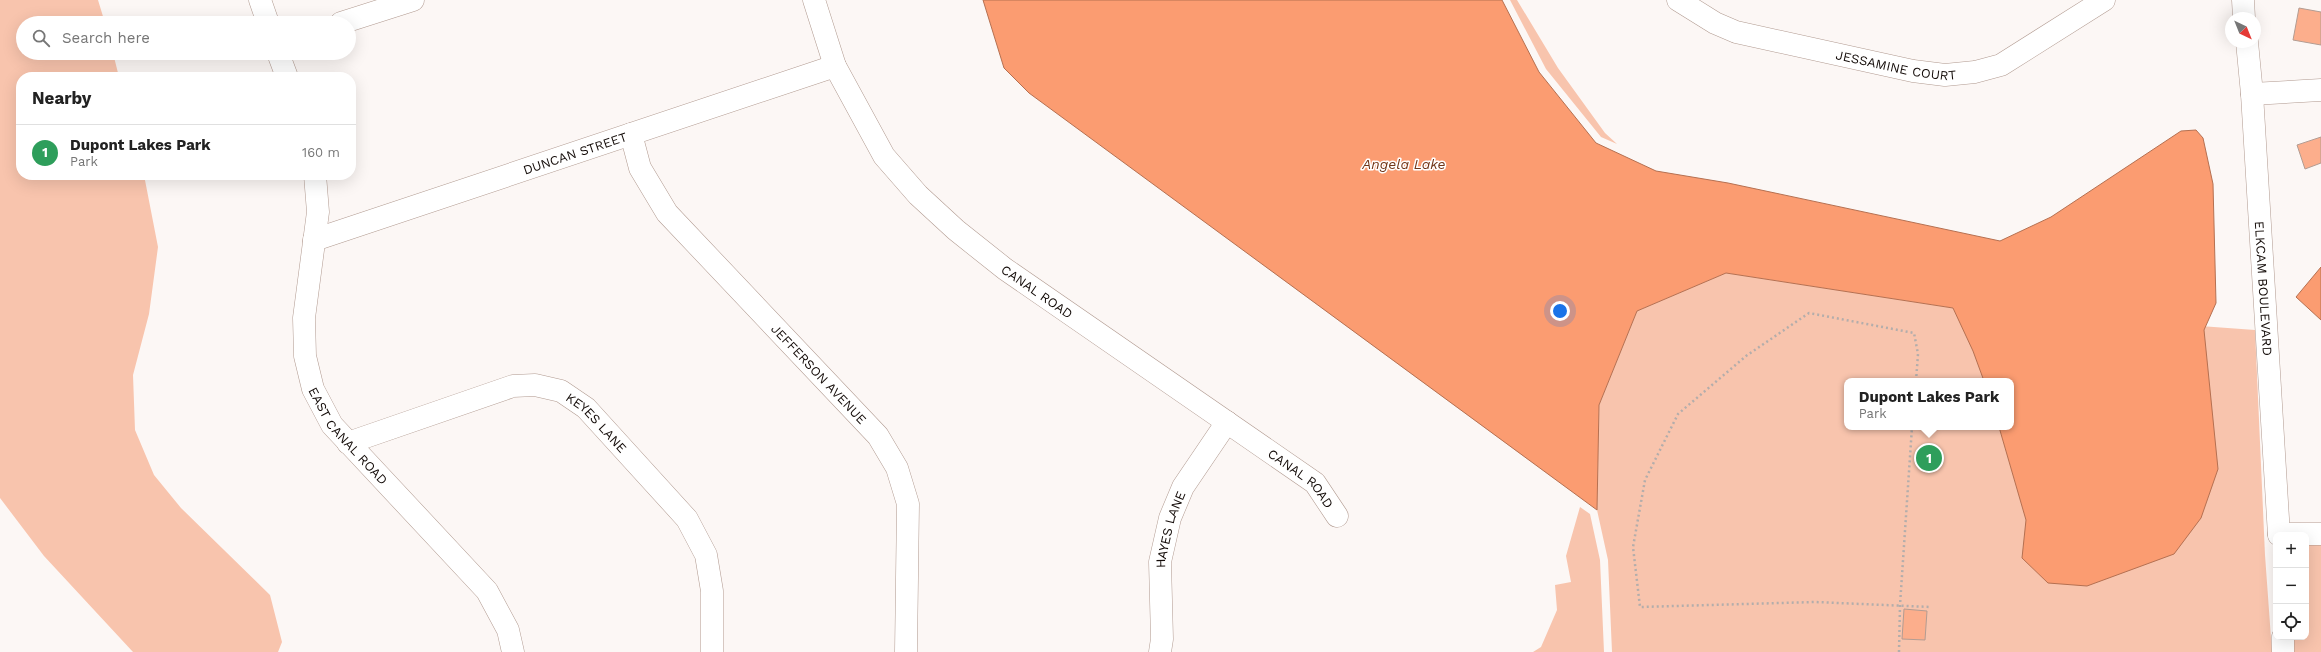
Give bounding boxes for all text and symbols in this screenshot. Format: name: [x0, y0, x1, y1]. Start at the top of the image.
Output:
north arrow: [2225, 12, 2261, 48]
search box: [16, 16, 356, 60]
icon: search: [30, 27, 52, 49]
text: Search here: [62, 29, 150, 47]
street label: JESSAMINE COURT: [1834, 47, 1957, 83]
text: Nearby: [32, 88, 91, 108]
street label: DUNCAN STREET: [521, 129, 629, 178]
text: Dupont Lakes Park: [70, 136, 211, 154]
text: 1: [42, 145, 48, 160]
text: 160 m: [302, 145, 340, 160]
text: Park: [70, 154, 98, 169]
water label: Angela Lake: [1361, 156, 1446, 172]
street label: ELKCAM BOULEVARD: [2252, 221, 2275, 356]
street label: CANAL ROAD: [998, 262, 1076, 322]
your location: [1550, 301, 1570, 321]
street label: JEFFERSON AVENUE: [768, 321, 869, 427]
popup: [1844, 378, 2014, 430]
street label: EAST CANAL ROAD: [305, 385, 391, 488]
text: Dupont Lakes Park: [1859, 388, 1999, 406]
street label: KEYES LANE: [563, 390, 630, 456]
text: Park: [1859, 406, 1887, 421]
pin: 1: [1916, 443, 1942, 473]
street label: CANAL ROAD: [1265, 446, 1337, 511]
street label: HAYES LANE: [1153, 489, 1188, 568]
map controls: [2273, 532, 2309, 640]
button: +: [2273, 532, 2309, 568]
button: −: [2273, 568, 2309, 604]
button: locate: [2273, 604, 2309, 640]

